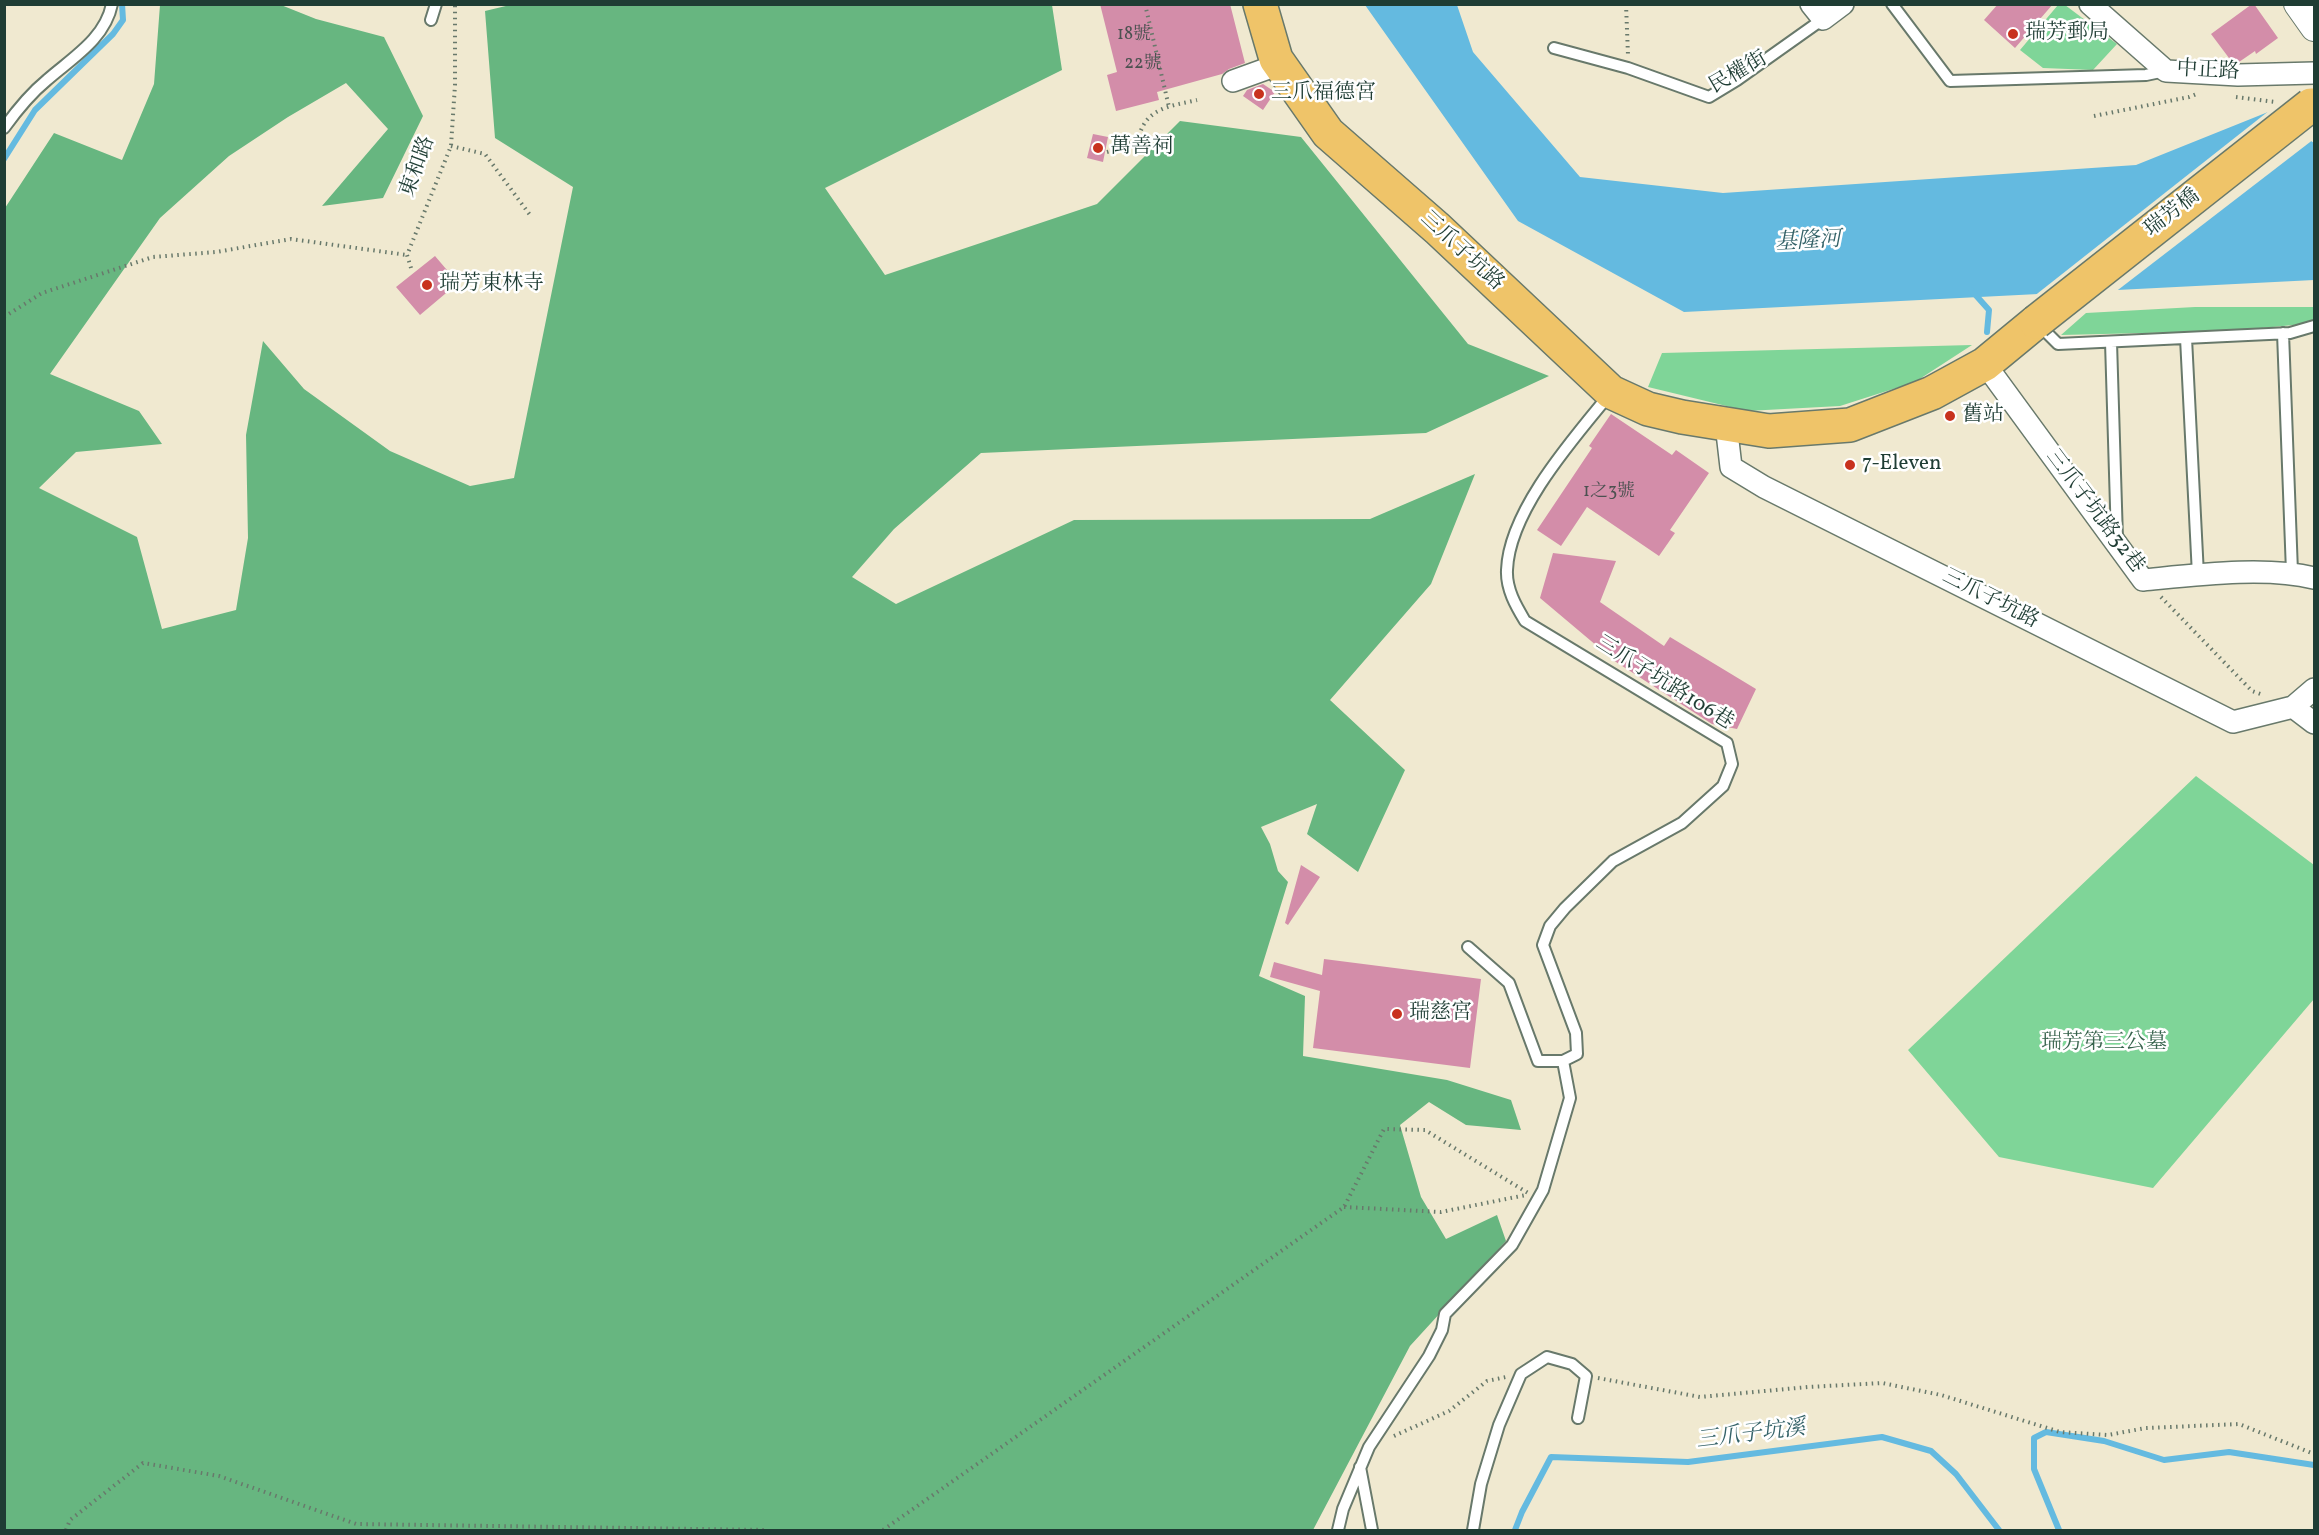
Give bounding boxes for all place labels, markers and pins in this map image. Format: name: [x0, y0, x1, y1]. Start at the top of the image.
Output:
place label: 瑞芳郵局: [2025, 21, 2109, 47]
marker: 瑞芳郵局: [2006, 27, 2020, 41]
place label: 三爪福德宮: [1271, 81, 1376, 107]
marker: 三爪福德宮: [1252, 87, 1266, 101]
place label: 萬善祠: [1110, 135, 1173, 161]
marker: 萬善祠: [1091, 141, 1105, 155]
place label: 瑞芳東林寺: [439, 272, 544, 298]
marker: 瑞芳東林寺: [420, 278, 434, 292]
place label: 舊站: [1962, 403, 2004, 429]
marker: 舊站: [1943, 409, 1957, 423]
place label: 7-Eleven: [1862, 452, 1942, 478]
marker: 7-Eleven: [1843, 458, 1857, 472]
place label: 瑞慈宮: [1409, 1001, 1472, 1027]
marker: 瑞慈宮: [1390, 1007, 1404, 1021]

